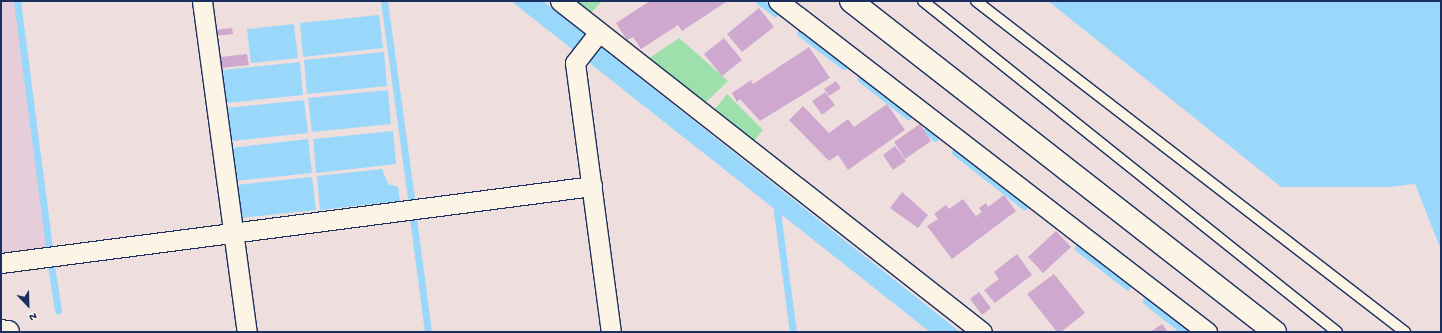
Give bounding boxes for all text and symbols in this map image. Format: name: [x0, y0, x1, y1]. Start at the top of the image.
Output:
north arrow: [8, 285, 48, 325]
text: N: [27, 309, 38, 323]

